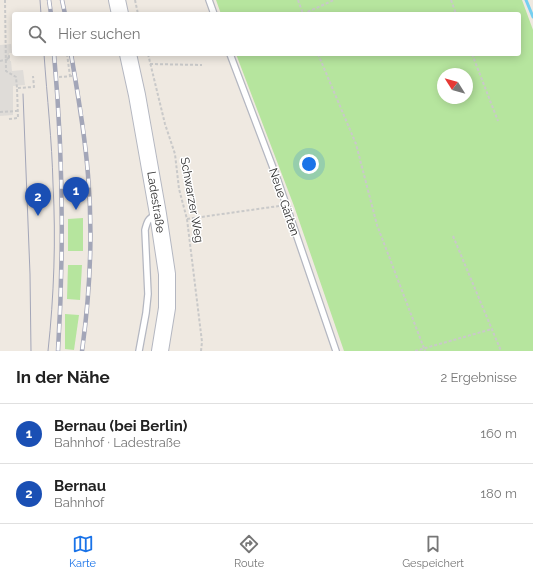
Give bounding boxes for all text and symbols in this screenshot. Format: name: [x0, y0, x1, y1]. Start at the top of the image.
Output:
search box: [12, 12, 521, 56]
icon: search: [26, 23, 48, 45]
text: Hier suchen: [58, 25, 141, 43]
north arrow: [437, 68, 473, 104]
your location: [299, 154, 319, 174]
street label: Schwarzer Weg: [178, 156, 206, 244]
street label: Neue Gärten: [266, 166, 302, 238]
street label: Ladestraße: [144, 170, 168, 234]
pin: 1: [63, 177, 89, 210]
pin: 2: [25, 183, 51, 216]
text: In der Nähe: [16, 367, 110, 387]
text: 2 Ergebnisse: [440, 370, 517, 385]
text: Bernau (bei Berlin): [54, 417, 187, 435]
text: 1: [26, 426, 32, 441]
text: 160 m: [480, 426, 517, 441]
text: Bahnhof · Ladestraße: [54, 435, 181, 450]
text: Bernau: [54, 477, 106, 495]
text: 2: [25, 486, 33, 501]
text: 180 m: [481, 486, 517, 501]
text: Bahnhof: [54, 495, 104, 510]
tab: Karte: [69, 533, 96, 570]
tab: Route: [234, 533, 264, 570]
tab: Gespeichert: [402, 533, 464, 570]

